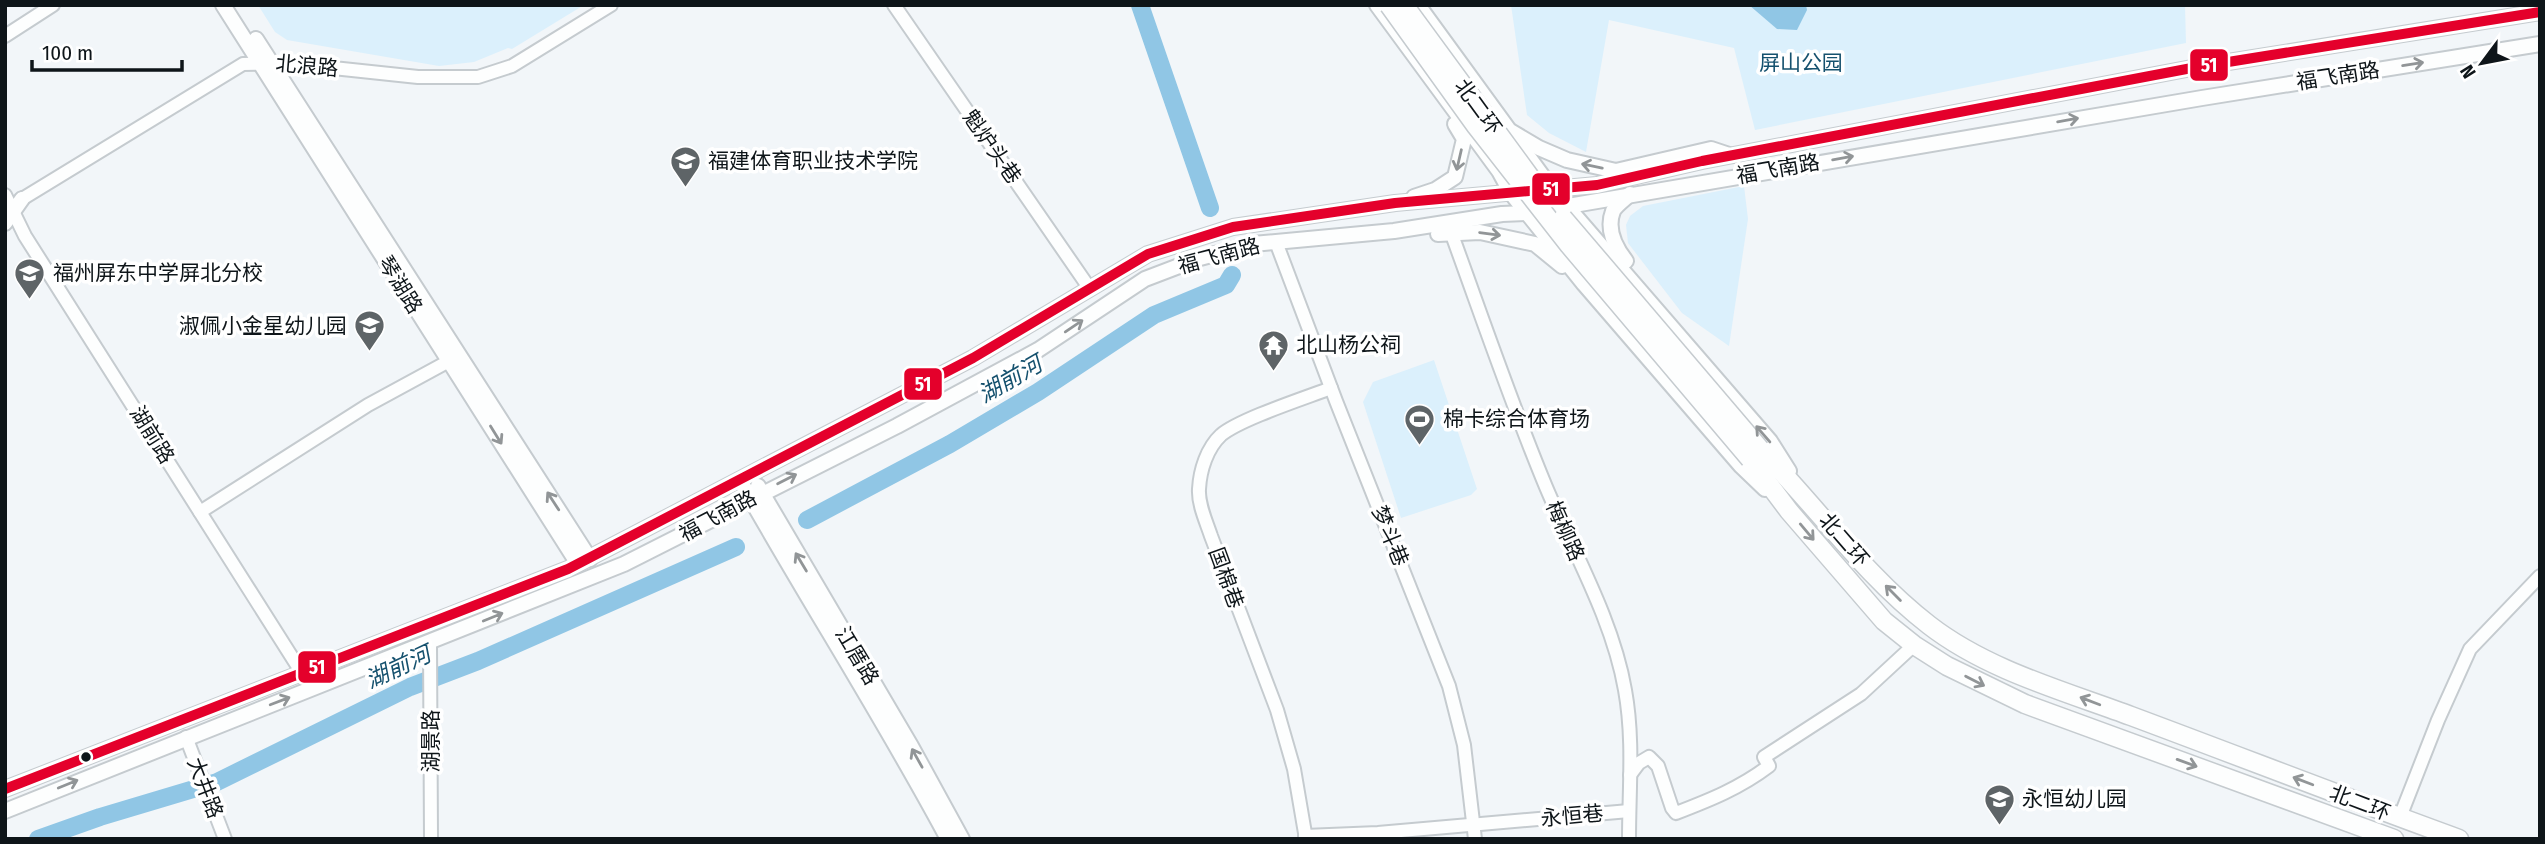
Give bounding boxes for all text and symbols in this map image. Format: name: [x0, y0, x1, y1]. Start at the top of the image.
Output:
scale bar: [32, 28, 182, 72]
north arrow: [2447, 28, 2517, 98]
text: 100 m: [42, 40, 93, 66]
line badge: 51: [2189, 48, 2229, 82]
street label: 北浪路: [274, 50, 340, 82]
park label: 屏山公园: [1759, 50, 1843, 76]
text: 51: [2201, 54, 2217, 77]
street label: 福飞南路: [2294, 57, 2382, 95]
one-way arrow: [2401, 57, 2424, 70]
text: N: [2455, 61, 2481, 83]
street label: 北二环: [1449, 74, 1507, 140]
street label: 魁炉头巷: [957, 105, 1027, 189]
one-way arrow: [2056, 113, 2079, 126]
school or university icon: 福建体育职业技术学院: [668, 144, 702, 188]
place label: 福建体育职业技术学院: [708, 148, 918, 174]
one-way arrow: [1452, 148, 1466, 171]
street label: 福飞南路: [1734, 149, 1822, 189]
one-way arrow: [1831, 151, 1854, 164]
one-way arrow: [1581, 158, 1604, 172]
line badge: 51: [1531, 172, 1571, 206]
text: 51: [1543, 178, 1559, 201]
one-way arrow: [1478, 228, 1501, 241]
street label: 福飞南路: [1175, 233, 1263, 279]
street label: 琴湖路: [372, 251, 428, 319]
school or university icon: 福州屏东中学屏北分校: [13, 256, 47, 300]
place label: 福州屏东中学屏北分校: [53, 260, 263, 286]
school or university icon: 淑佩小金星幼儿园: [353, 309, 387, 353]
place label: 淑佩小金星幼儿园: [179, 313, 347, 339]
one-way arrow: [1064, 319, 1084, 333]
temple icon: 北山杨公祠: [1256, 328, 1290, 372]
place label: 北山杨公祠: [1296, 332, 1401, 358]
water label: 湖前河: [973, 348, 1050, 408]
line badge: 51: [903, 367, 943, 401]
text: 51: [915, 373, 931, 396]
street label: 湖前路: [124, 401, 180, 469]
sports icon: 棉卡综合体育场: [1403, 402, 1437, 446]
place label: 棉卡综合体育场: [1443, 406, 1590, 432]
one-way arrow: [489, 425, 504, 444]
one-way arrow: [1755, 425, 1771, 443]
one-way arrow: [776, 472, 797, 486]
street label: 福飞南路: [675, 485, 761, 547]
one-way arrow: [546, 492, 560, 512]
street label: 梅柳路: [1540, 497, 1590, 565]
street label: 梦斗巷: [1366, 502, 1414, 570]
street label: 北二环: [1814, 508, 1874, 572]
one-way arrow: [1799, 522, 1815, 540]
street label: 国棉巷: [1203, 544, 1249, 612]
one-way arrow: [794, 552, 808, 572]
one-way arrow: [1884, 585, 1901, 602]
one-way arrow: [481, 610, 503, 623]
street label: 江厝路: [830, 622, 884, 690]
water label: 湖前河: [361, 638, 439, 694]
line badge: 51: [297, 650, 337, 684]
text: 51: [309, 656, 325, 679]
one-way arrow: [1964, 675, 1985, 689]
one-way arrow: [268, 693, 290, 706]
one-way arrow: [2080, 694, 2102, 706]
street label: 湖景路: [418, 710, 444, 773]
one-way arrow: [910, 748, 924, 768]
unlabelled marker: [79, 750, 93, 764]
street label: 大井路: [182, 754, 228, 822]
one-way arrow: [2176, 758, 2198, 770]
one-way arrow: [2293, 774, 2315, 786]
one-way arrow: [57, 777, 78, 790]
street label: 北二环: [2326, 780, 2394, 826]
school or university icon: 永恒幼儿园: [1982, 782, 2016, 826]
place label: 永恒幼儿园: [2022, 786, 2127, 812]
street label: 永恒巷: [1539, 800, 1605, 832]

